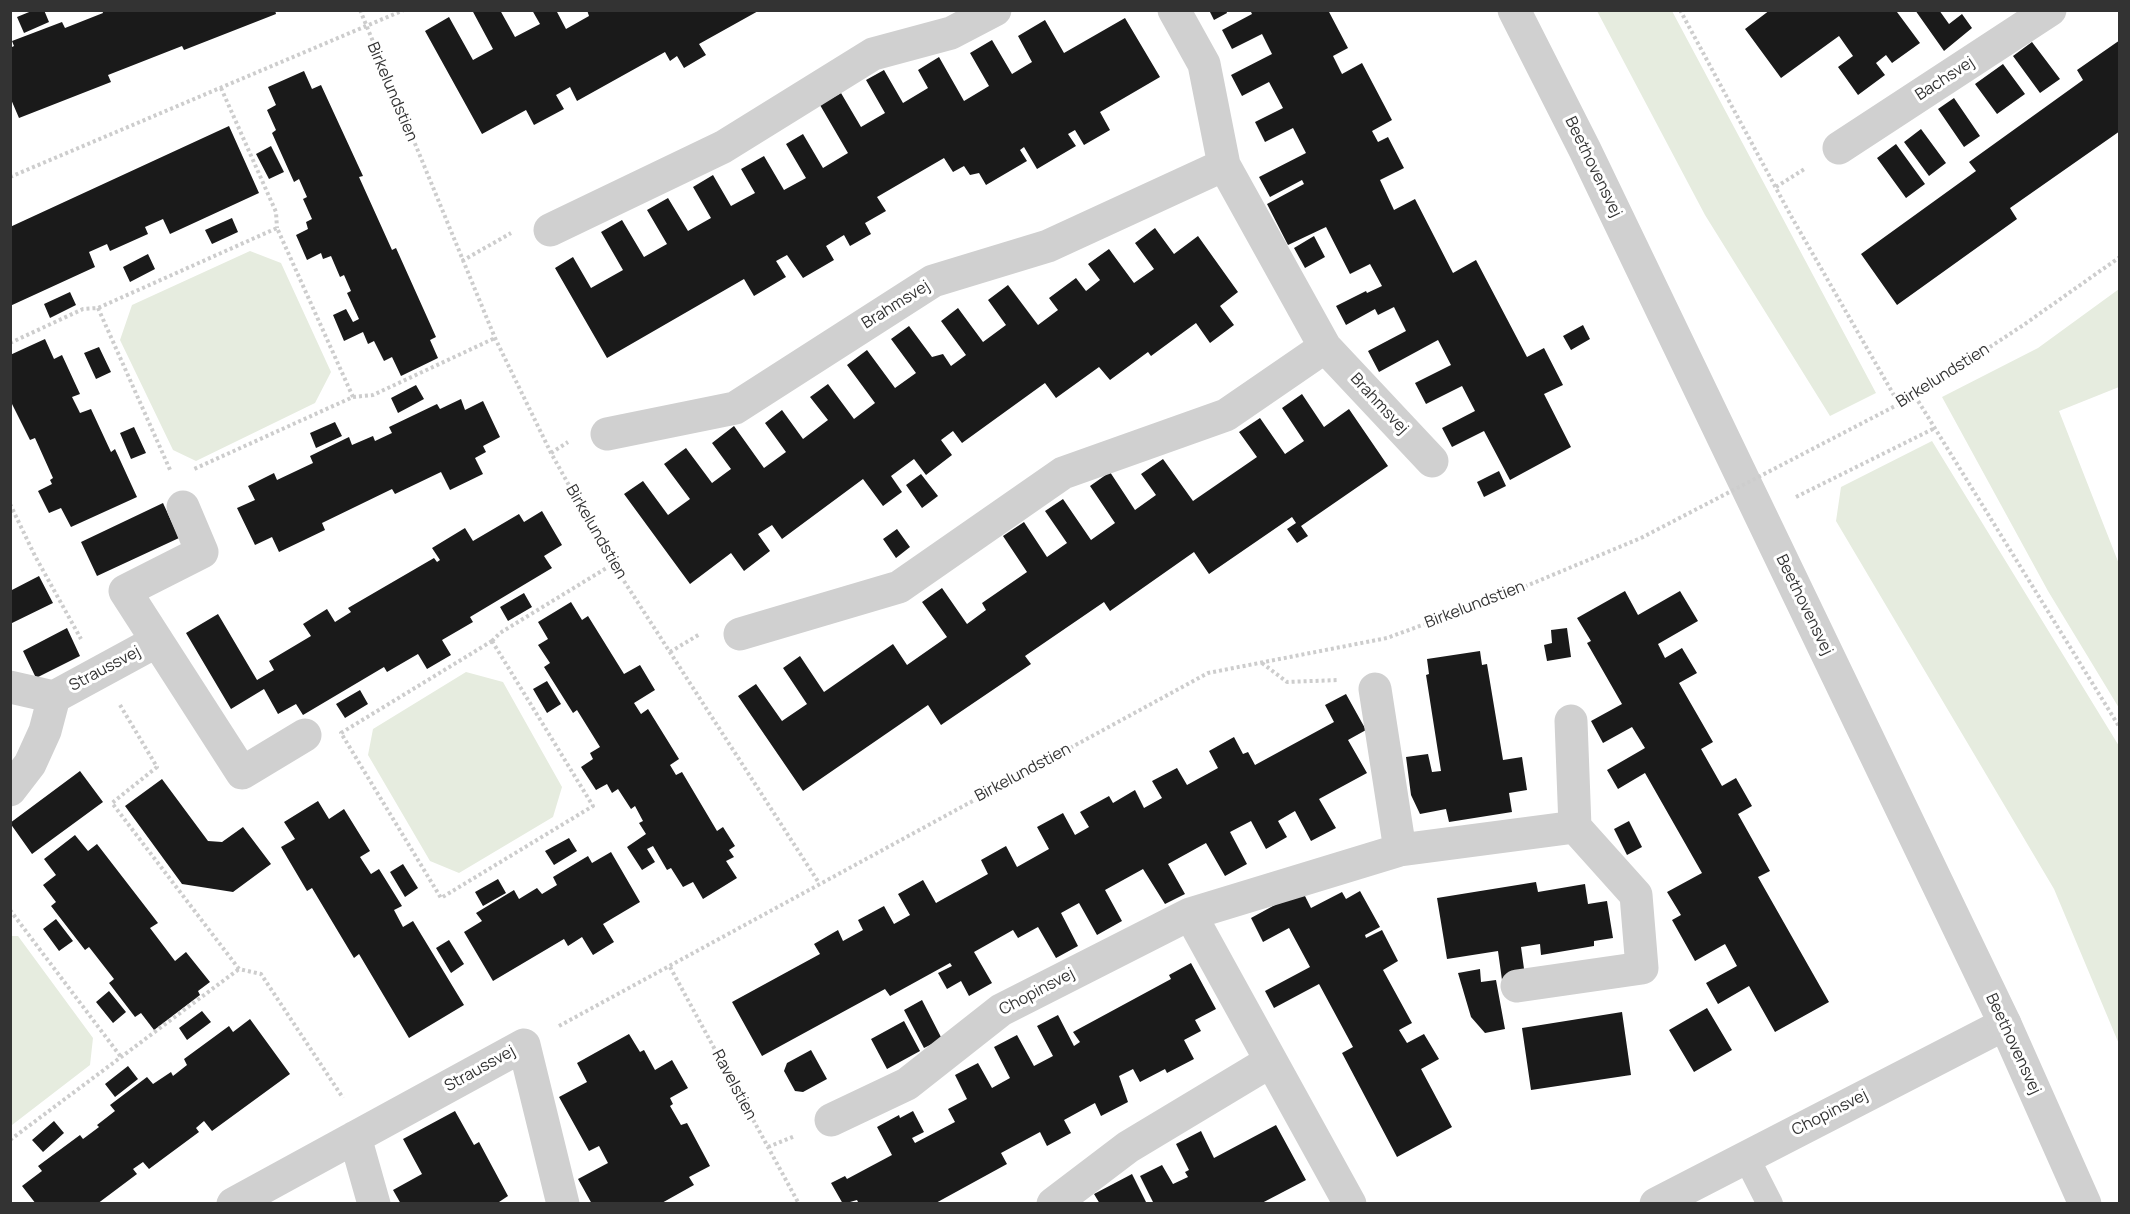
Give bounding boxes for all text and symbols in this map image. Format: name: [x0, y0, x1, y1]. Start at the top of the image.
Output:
street label: Birkelundstien: [362, 40, 422, 144]
street label: Bachsvej: [1912, 53, 1978, 105]
street label: Beethovensvej: [1560, 114, 1626, 220]
street label: Brahmsvej: [858, 277, 934, 333]
street label: Birkelundstien: [1893, 340, 1993, 412]
street label: Brahmsvej: [1346, 369, 1412, 439]
street label: Birkelundstien: [561, 481, 631, 583]
street label: Beethovensvej: [1771, 552, 1837, 658]
street label: Birkelundstien: [1422, 577, 1528, 633]
street label: Straussvej: [66, 642, 144, 696]
street label: Birkelundstien: [972, 740, 1074, 806]
street label: Chopinsvej: [996, 964, 1078, 1020]
street label: Beethovensvej: [1981, 990, 2045, 1098]
street label: Straussvej: [441, 1042, 519, 1096]
street label: Ravelstien: [708, 1047, 760, 1123]
street label: Chopinsvej: [1789, 1086, 1871, 1140]

